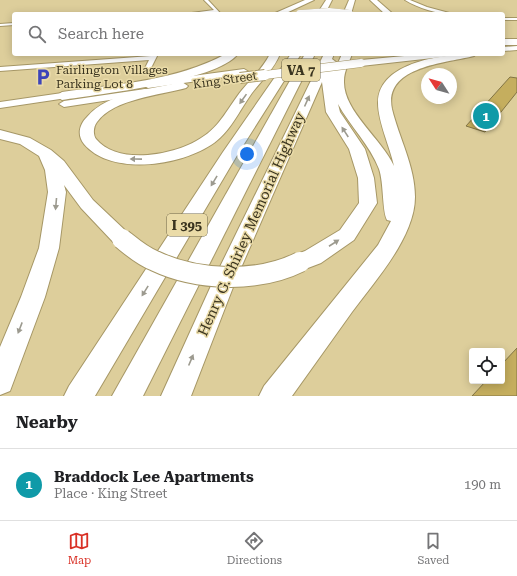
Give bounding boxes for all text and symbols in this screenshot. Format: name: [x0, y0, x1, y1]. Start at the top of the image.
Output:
search box: [12, 12, 505, 56]
icon: search: [26, 23, 48, 45]
text: Search here: [58, 25, 144, 43]
road number: VA 7: [282, 59, 320, 81]
place label: Fairlington Villages Parking Lot 8: [56, 63, 168, 91]
parking icon: Fairlington Villages Parking Lot 8: [33, 67, 53, 87]
north arrow: [421, 68, 457, 104]
street label: King Street: [192, 69, 258, 91]
one-way arrow: [239, 93, 247, 104]
one-way arrow: [304, 95, 310, 106]
pin: 1: [473, 101, 499, 131]
street label: Henry G. Shirley Memorial Highway: [194, 109, 308, 338]
one-way arrow: [342, 126, 349, 137]
your location: [237, 144, 257, 164]
one-way arrow: [129, 156, 142, 162]
one-way arrow: [210, 175, 217, 187]
one-way arrow: [52, 198, 59, 210]
road number: I 395: [167, 214, 207, 236]
one-way arrow: [328, 240, 340, 247]
one-way arrow: [142, 286, 149, 297]
one-way arrow: [17, 323, 23, 335]
map controls: [469, 348, 505, 384]
button: locate: [469, 348, 505, 384]
one-way arrow: [189, 354, 195, 366]
text: Nearby: [16, 412, 78, 432]
text: Braddock Lee Apartments: [54, 468, 254, 486]
text: 1: [25, 477, 33, 492]
text: 190 m: [464, 477, 501, 492]
text: Place · King Street: [54, 486, 167, 501]
tab: Map: [68, 530, 91, 567]
tab: Directions: [227, 530, 282, 567]
tab: Saved: [417, 530, 449, 567]

